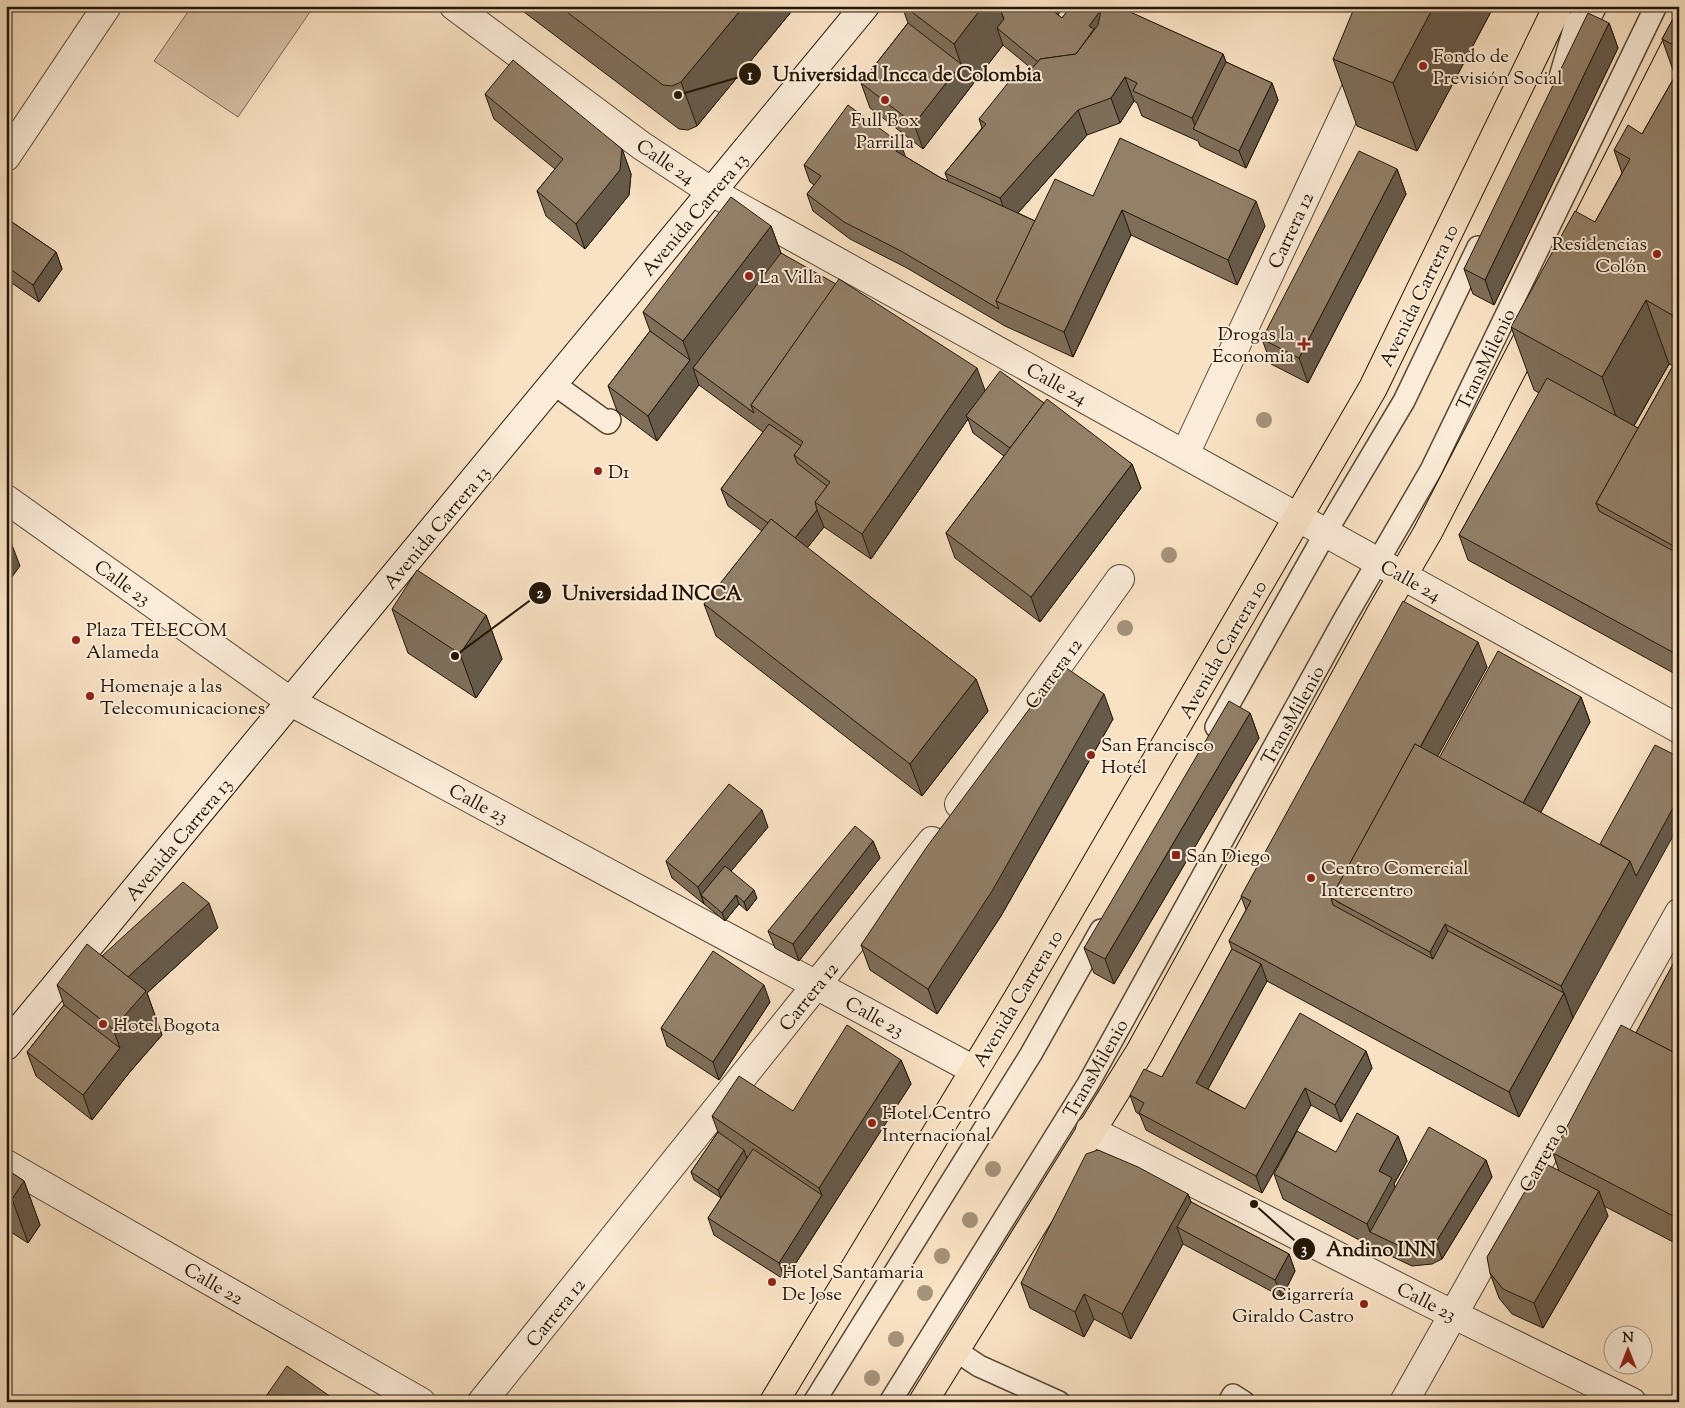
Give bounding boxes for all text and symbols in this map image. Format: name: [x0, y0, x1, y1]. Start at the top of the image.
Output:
place label: Fondo de Previsión Social: [1433, 44, 1563, 93]
callout: Universidad Incca de Colombia: [737, 57, 1051, 92]
marker: Fondo de Previsión Social: [1417, 60, 1429, 72]
text: Universidad Incca de Colombia: [773, 62, 1042, 91]
text: 1: [747, 66, 753, 87]
marker: Full Box Parrilla: [879, 94, 891, 106]
place label: Full Box Parrilla: [851, 108, 919, 157]
street label: Calle 24: [630, 134, 700, 193]
street label: Avenida Carrera 13: [636, 148, 756, 283]
street label: Carrera 12: [1263, 188, 1322, 274]
street label: Avenida Carrera 10: [1374, 220, 1466, 372]
place label: Residencias Colón: [1552, 232, 1647, 281]
marker: Residencias Colón: [1651, 248, 1663, 260]
place label: La Villa: [759, 265, 822, 292]
marker: La Villa: [743, 270, 755, 282]
street label: TransMilenio: [1451, 305, 1523, 415]
place label: Drogas la Economia: [1212, 322, 1294, 371]
marker: Drogas la Economia: [1298, 338, 1310, 350]
street label: Calle 24: [1021, 357, 1091, 413]
place label: D1: [608, 460, 630, 487]
street label: Avenida Carrera 13: [378, 461, 498, 596]
marker: D1: [592, 465, 604, 477]
street label: Calle 23: [88, 554, 155, 614]
street label: Calle 24: [1375, 554, 1445, 610]
callout: Universidad INCCA: [527, 575, 752, 610]
street label: Avenida Carrera 10: [1174, 576, 1275, 724]
text: Universidad INCCA: [562, 581, 743, 610]
text: 2: [536, 584, 544, 605]
place label: Plaza TELECOM Alameda: [86, 618, 228, 667]
street label: Carrera 12: [1020, 633, 1090, 716]
marker: Plaza TELECOM Alameda: [70, 634, 82, 646]
street label: TransMilenio: [1256, 662, 1333, 771]
place label: Homenaje a las Telecomunicaciones: [100, 674, 265, 723]
marker: Homenaje a las Telecomunicaciones: [84, 690, 96, 702]
place label: San Francisco Hotel: [1101, 733, 1214, 782]
marker: San Francisco Hotel: [1085, 749, 1097, 761]
street label: Avenida Carrera 13: [120, 773, 240, 908]
street label: Calle 23: [443, 778, 512, 832]
place label: San Diego: [1186, 844, 1270, 871]
marker: San Diego: [1170, 849, 1182, 861]
place label: Centro Comercial Intercentro: [1321, 856, 1468, 905]
marker: Centro Comercial Intercentro: [1305, 872, 1317, 884]
street label: Avenida Carrera 10: [967, 926, 1071, 1073]
street label: Carrera 12: [774, 957, 846, 1038]
street label: Calle 23: [839, 991, 908, 1045]
place label: Hotel Bogota: [113, 1013, 220, 1040]
street label: TransMilenio: [1058, 1015, 1136, 1124]
marker: Hotel Bogota: [97, 1018, 109, 1030]
place label: Hotel Centro Internacional: [882, 1101, 991, 1150]
marker: Hotel Centro Internacional: [866, 1117, 878, 1129]
street label: Carrera 9: [1514, 1119, 1574, 1198]
callout: Andino INN: [1291, 1232, 1446, 1267]
text: Andino INN: [1326, 1237, 1436, 1266]
text: 3: [1301, 1240, 1307, 1261]
street label: Calle 22: [178, 1257, 248, 1313]
place label: Hotel Santamaria De Jose: [782, 1260, 924, 1309]
street label: Carrera 12: [521, 1273, 593, 1354]
marker: Hotel Santamaria De Jose: [766, 1276, 778, 1288]
street label: Calle 23: [1391, 1277, 1460, 1330]
place label: Cigarrería Giraldo Castro: [1232, 1282, 1354, 1331]
marker: Cigarrería Giraldo Castro: [1358, 1298, 1370, 1310]
north arrow: [1602, 1326, 1652, 1376]
text: N: [1622, 1329, 1634, 1349]

